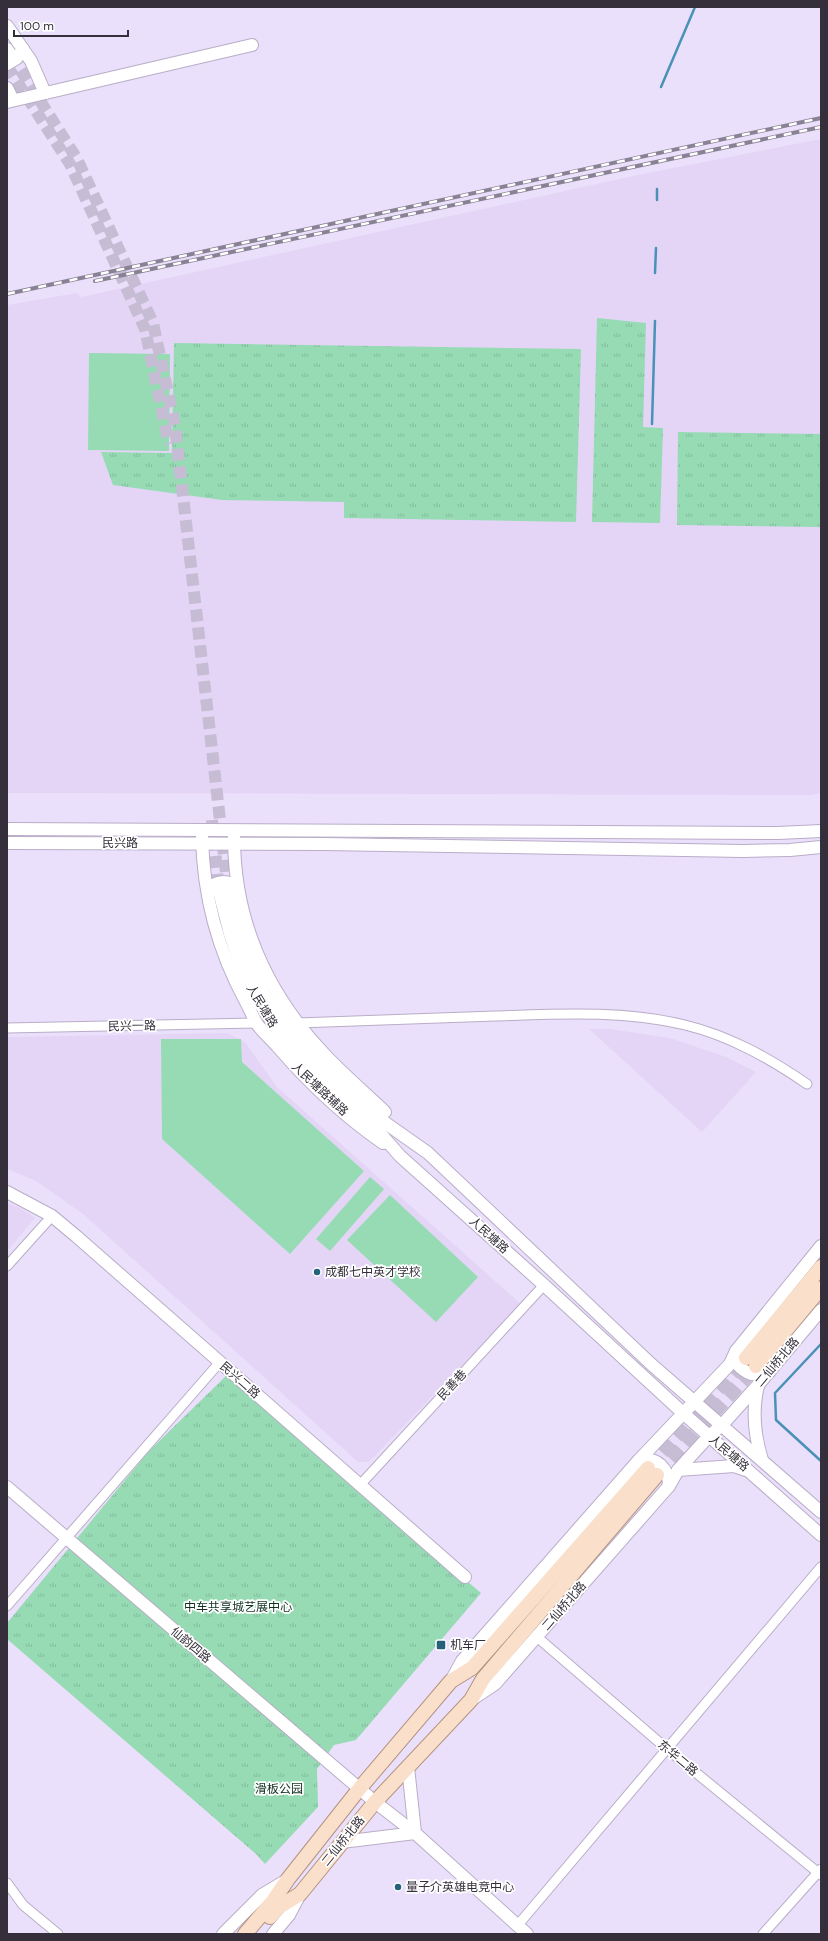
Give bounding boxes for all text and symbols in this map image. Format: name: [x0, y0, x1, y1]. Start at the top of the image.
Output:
scale bar: [14, 12, 128, 38]
text: 100 m: [20, 18, 54, 34]
street label: 民兴路: [102, 835, 138, 851]
street label: 人民塘路: [243, 981, 281, 1031]
street label: 民兴一路: [108, 1018, 156, 1034]
street label: 人民塘路辅路: [288, 1059, 352, 1119]
street label: 人民塘路: [466, 1213, 512, 1257]
place label: 成都七中英才学校: [325, 1264, 421, 1280]
marker: 成都七中英才学校: [312, 1267, 322, 1277]
street label: 二仙桥北路: [752, 1334, 802, 1390]
street label: 民兴二路: [217, 1358, 263, 1402]
street label: 民善巷: [434, 1366, 470, 1404]
street label: 人民塘路: [706, 1431, 752, 1475]
street label: 二仙桥北路: [538, 1578, 590, 1634]
park label: 中车共享城艺展中心: [184, 1599, 292, 1615]
street label: 仙韵四路: [167, 1623, 215, 1667]
place label: 机车厂: [450, 1637, 486, 1653]
marker: 机车厂: [435, 1639, 447, 1651]
street label: 东华二路: [654, 1736, 702, 1780]
park label: 滑板公园: [255, 1781, 303, 1797]
street label: 二仙桥北路: [318, 1813, 368, 1869]
place label: 量子介英雄电竞中心: [406, 1879, 514, 1895]
marker: 量子介英雄电竞中心: [393, 1882, 403, 1892]

